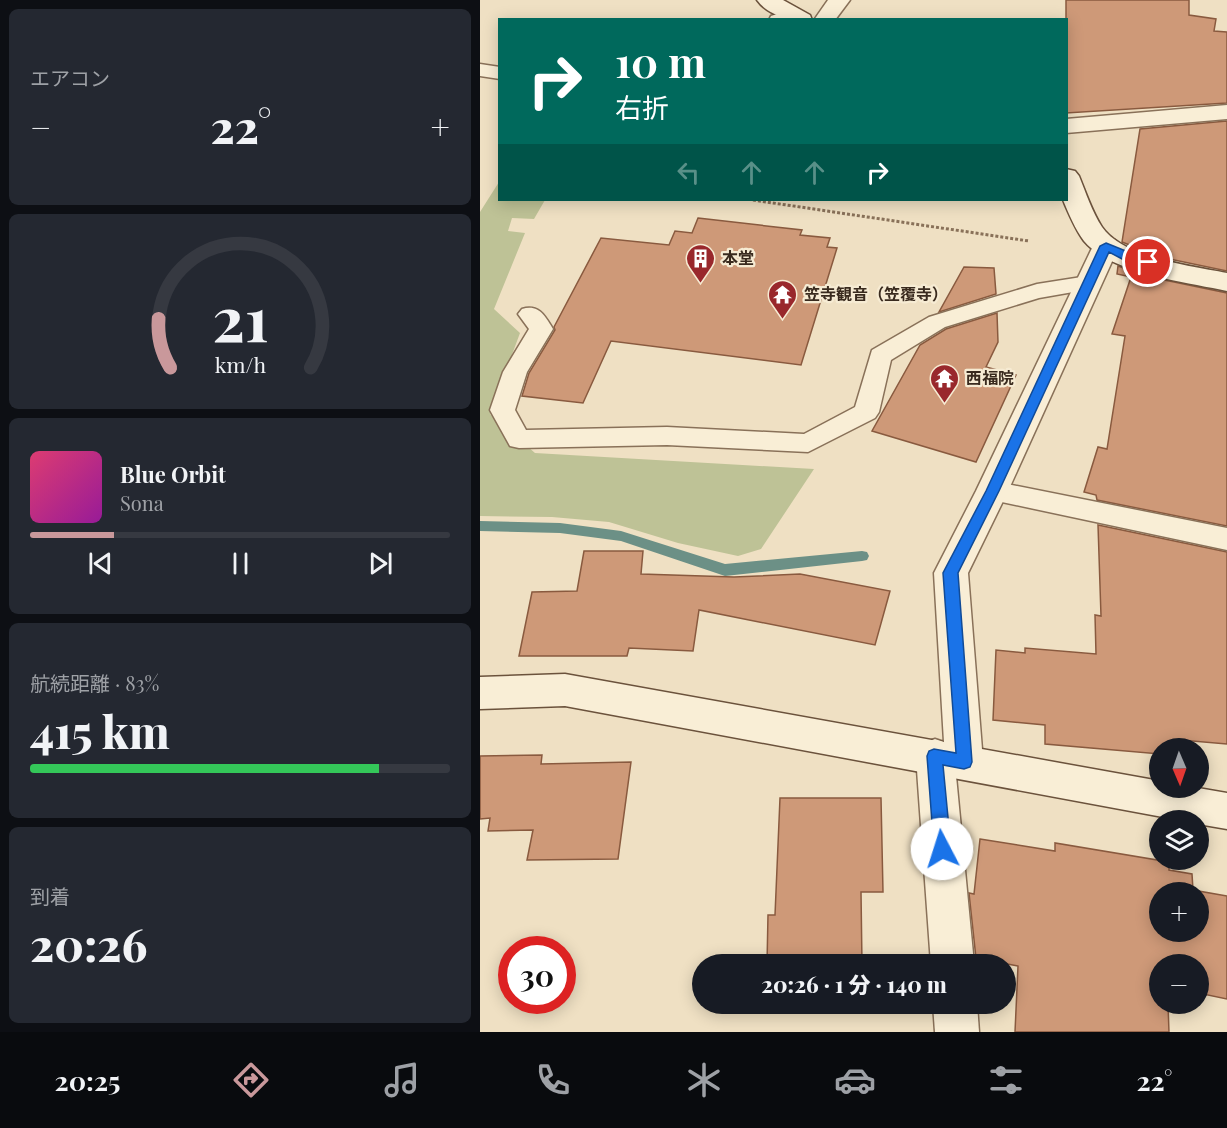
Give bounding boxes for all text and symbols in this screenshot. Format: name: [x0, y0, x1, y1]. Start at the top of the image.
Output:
text: 10 m: [615, 33, 706, 89]
icon: right: [516, 42, 594, 120]
text: エアコン: [30, 64, 110, 91]
text: 右折: [615, 89, 669, 125]
text: 22°: [211, 95, 271, 155]
text: −: [30, 104, 51, 148]
text: +: [431, 104, 450, 148]
icon: left: [672, 156, 705, 189]
icon: ahead: [735, 156, 768, 189]
icon: ahead: [798, 156, 831, 189]
icon: right: [861, 156, 894, 189]
pin: [1122, 236, 1173, 287]
building icon: 本堂: [685, 242, 717, 284]
icon: arrive: [1131, 245, 1164, 278]
place label: 本堂: [722, 247, 754, 268]
text: 21: [212, 275, 268, 359]
temple icon: 笠寺観音（笠覆寺）: [767, 278, 799, 320]
place label: 笠寺観音（笠覆寺）: [804, 283, 948, 304]
text: km/h: [214, 351, 266, 379]
temple icon: 西福院: [929, 362, 961, 404]
place label: 西福院: [966, 367, 1014, 388]
text: Blue Orbit: [120, 459, 226, 489]
text: Sona: [120, 489, 164, 516]
icon: previous: [84, 547, 117, 580]
icon: pause: [224, 547, 257, 580]
icon: next: [364, 547, 397, 580]
text: 航続距離 · 83%: [30, 669, 159, 696]
text: 415 km: [30, 700, 170, 760]
north arrow: [1149, 738, 1209, 798]
map controls: [1149, 738, 1209, 1014]
button: layers: [1149, 810, 1209, 870]
position arrow: [910, 817, 974, 881]
text: 到着: [30, 882, 70, 909]
button: +: [1149, 882, 1209, 942]
text: 20:26: [30, 913, 147, 973]
speed limit sign: 30: [498, 936, 576, 1014]
button: −: [1149, 954, 1209, 1014]
text: 20:26 · 1 分 · 140 m: [761, 969, 947, 999]
icon: directions: [230, 1059, 272, 1101]
icon: music: [381, 1059, 423, 1101]
icon: phone: [532, 1059, 574, 1101]
icon: climate: [683, 1059, 725, 1101]
icon: car: [834, 1059, 876, 1101]
icon: filters: [985, 1059, 1027, 1101]
text: 20:25: [55, 1062, 120, 1098]
text: 22°: [1136, 1062, 1172, 1098]

